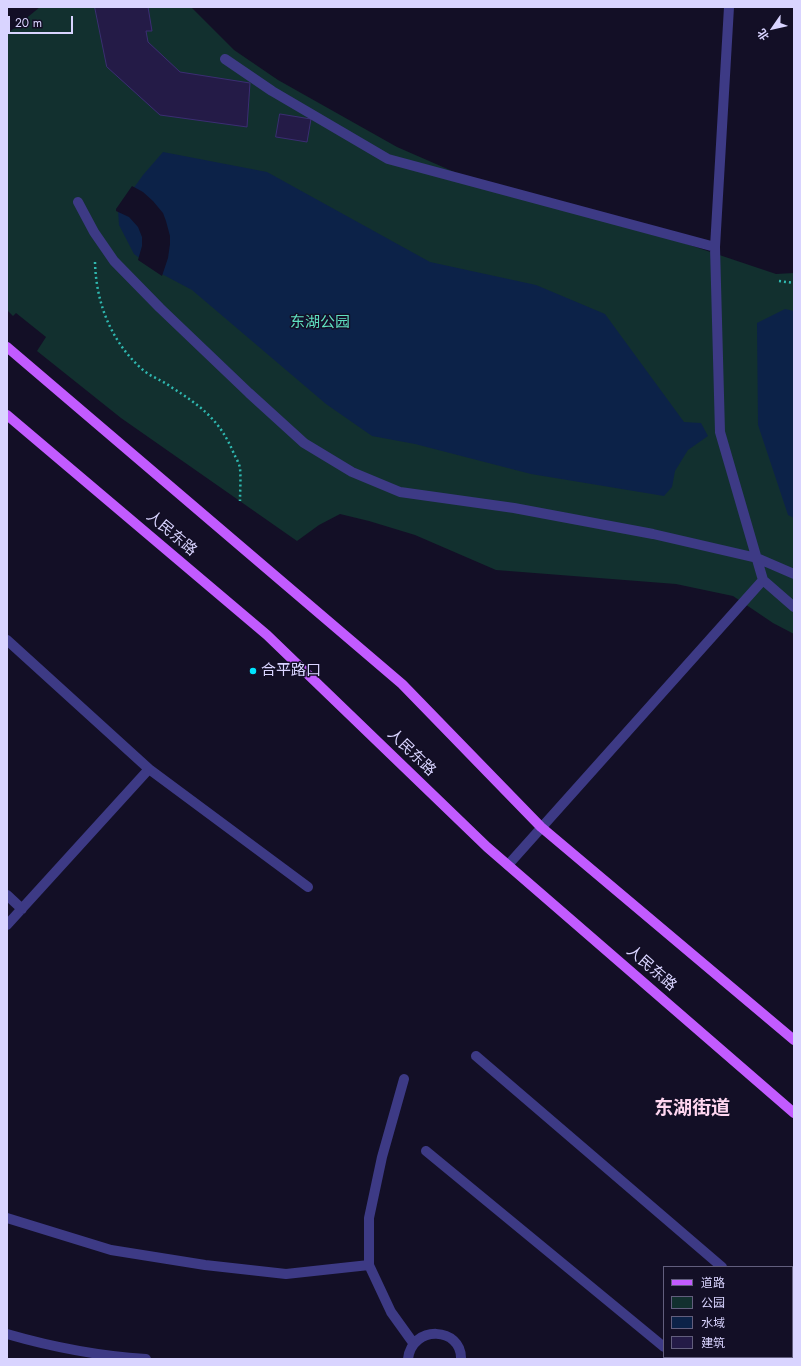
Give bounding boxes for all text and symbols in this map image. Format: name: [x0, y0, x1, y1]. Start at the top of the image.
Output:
scale bar: [10, 8, 75, 34]
north arrow: [753, 8, 793, 48]
text: 20 m: [15, 14, 42, 32]
text: 北: [753, 26, 773, 44]
park label: 东湖公园: [290, 314, 350, 332]
street label: 人民东路: [142, 508, 200, 560]
place label: 合平路口: [261, 662, 321, 680]
marker: 合平路口: [248, 666, 258, 676]
street label: 人民东路: [383, 726, 439, 780]
street label: 人民东路: [622, 943, 680, 995]
district label: 东湖街道: [654, 1098, 730, 1120]
legend: [663, 1266, 793, 1358]
text: 道路: [701, 1274, 725, 1292]
text: 公园: [701, 1294, 725, 1312]
text: 水域: [701, 1314, 725, 1332]
text: 建筑: [701, 1334, 725, 1352]

